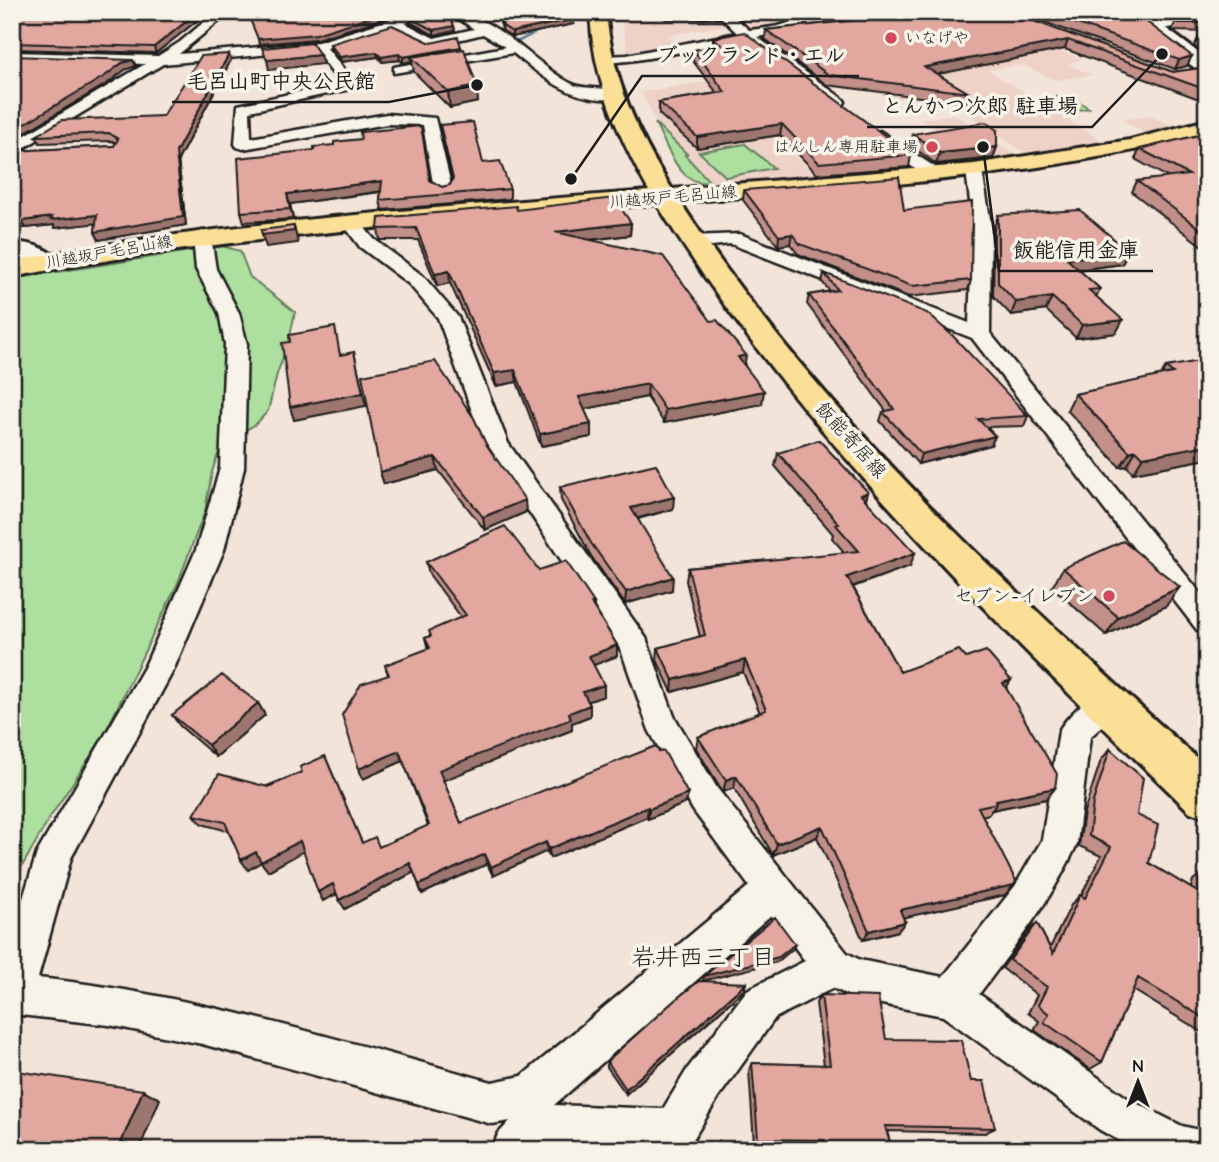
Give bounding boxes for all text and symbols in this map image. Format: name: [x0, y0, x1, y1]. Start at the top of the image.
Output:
place label: いなげや: [905, 29, 969, 47]
marker: いなげや: [883, 30, 899, 46]
callout: ブックランド・エル: [642, 34, 859, 76]
text: ブックランド・エル: [657, 43, 846, 67]
callout: 毛呂山町中央公民館: [172, 60, 389, 102]
text: 毛呂山町中央公民館: [187, 69, 376, 93]
callout: とんかつ次郎 駐車場: [867, 85, 1092, 127]
text: とんかつ次郎 駐車場: [882, 94, 1078, 118]
place label: はんしん専用駐車場: [774, 138, 918, 156]
marker: はんしん専用駐車場: [924, 139, 940, 155]
street label: 川越坂戸毛呂山線: [608, 182, 738, 212]
callout: 飯能信用金庫: [999, 229, 1153, 271]
street label: 川越坂戸毛呂山線: [44, 232, 174, 272]
text: 飯能信用金庫: [1013, 238, 1139, 262]
street label: 飯能寄居線: [811, 397, 891, 483]
place label: セブン-イレブン: [954, 585, 1095, 607]
marker: セブン-イレブン: [1101, 588, 1117, 604]
district label: 岩井西三丁目: [631, 943, 775, 971]
north arrow: [1104, 1046, 1174, 1116]
text: N: [1132, 1055, 1144, 1077]

